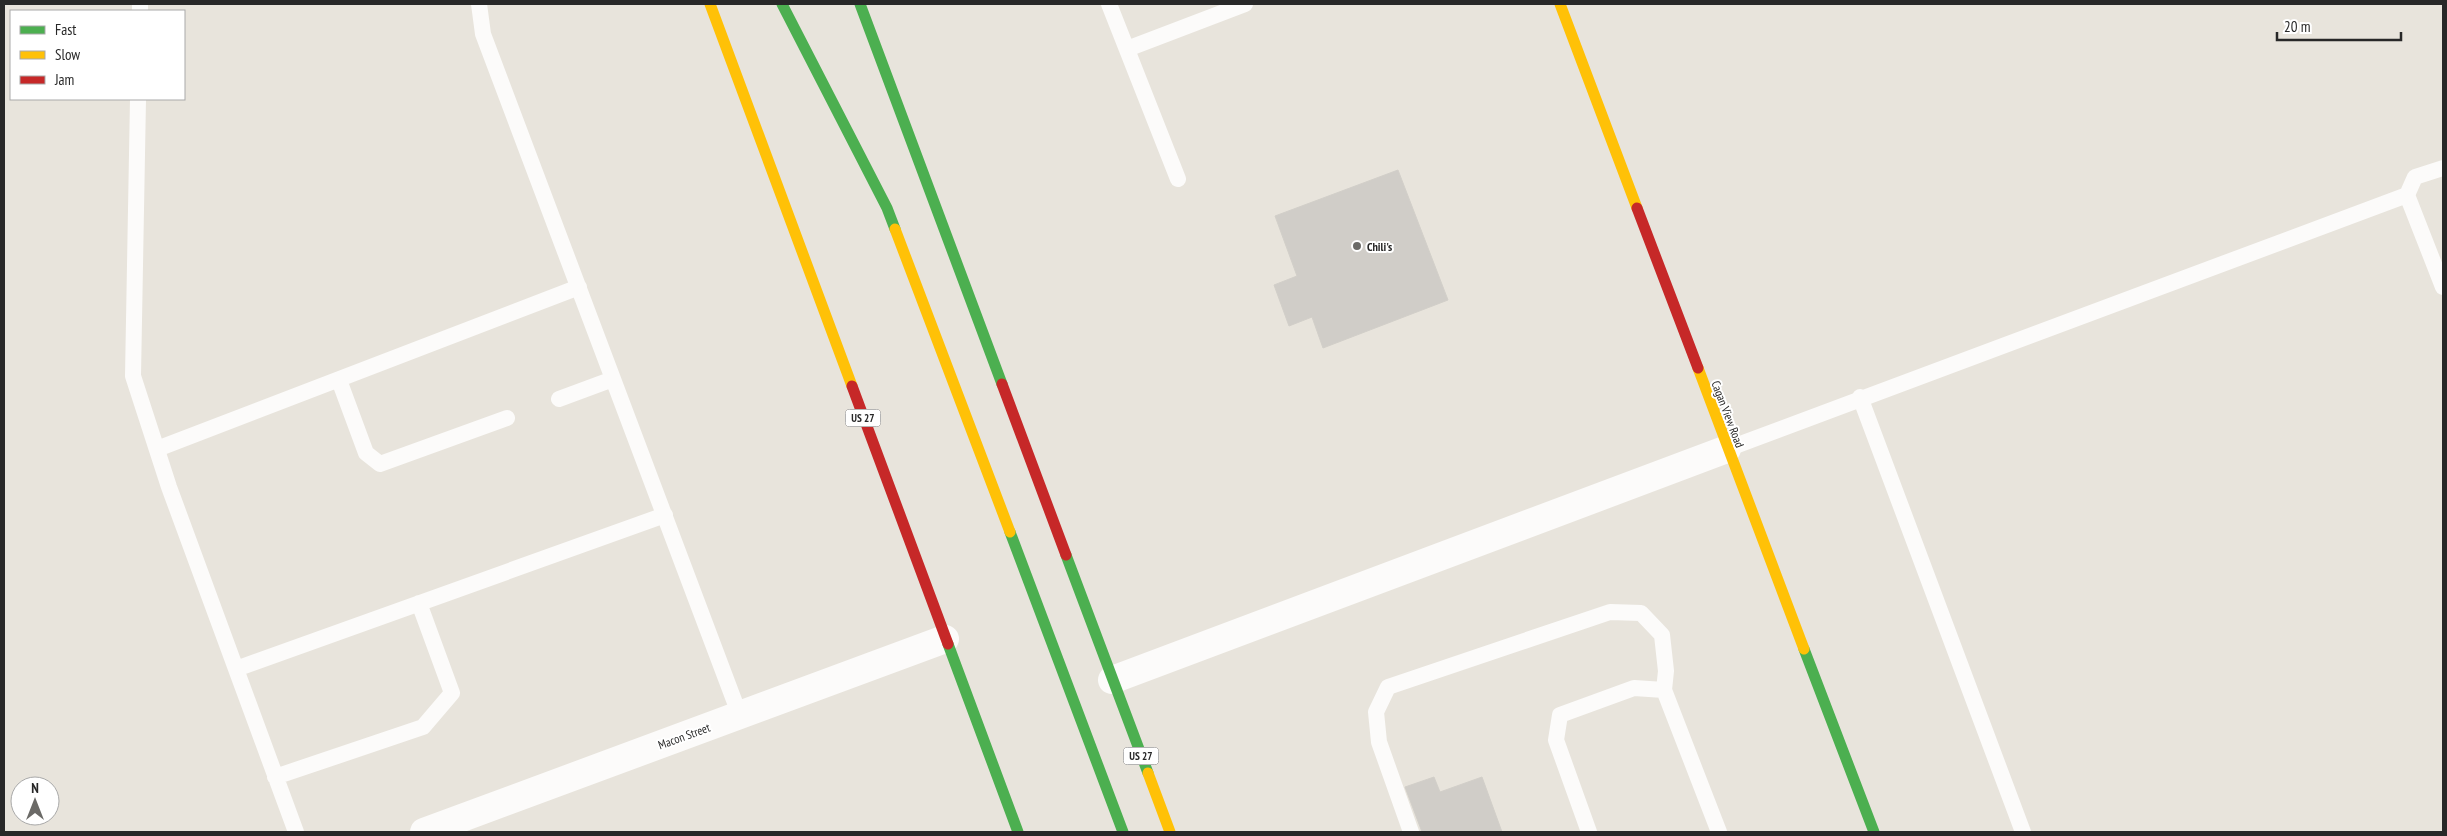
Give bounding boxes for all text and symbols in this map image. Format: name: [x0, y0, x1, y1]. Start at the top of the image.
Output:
legend: [10, 10, 185, 100]
scale bar: [2277, 10, 2401, 42]
text: 20 m: [2284, 17, 2310, 36]
text: Fast: [55, 20, 76, 39]
text: Slow: [55, 45, 80, 64]
text: Jam: [54, 70, 74, 89]
place label: Chili's: [1367, 239, 1392, 254]
marker: Chili's: [1351, 240, 1363, 252]
street label: Cagan View Road: [1708, 378, 1748, 450]
road number: US 27: [846, 409, 880, 426]
street label: Macon Street: [656, 719, 713, 752]
road number: US 27: [1124, 748, 1158, 764]
north arrow: [10, 776, 60, 826]
text: N: [31, 779, 39, 797]

